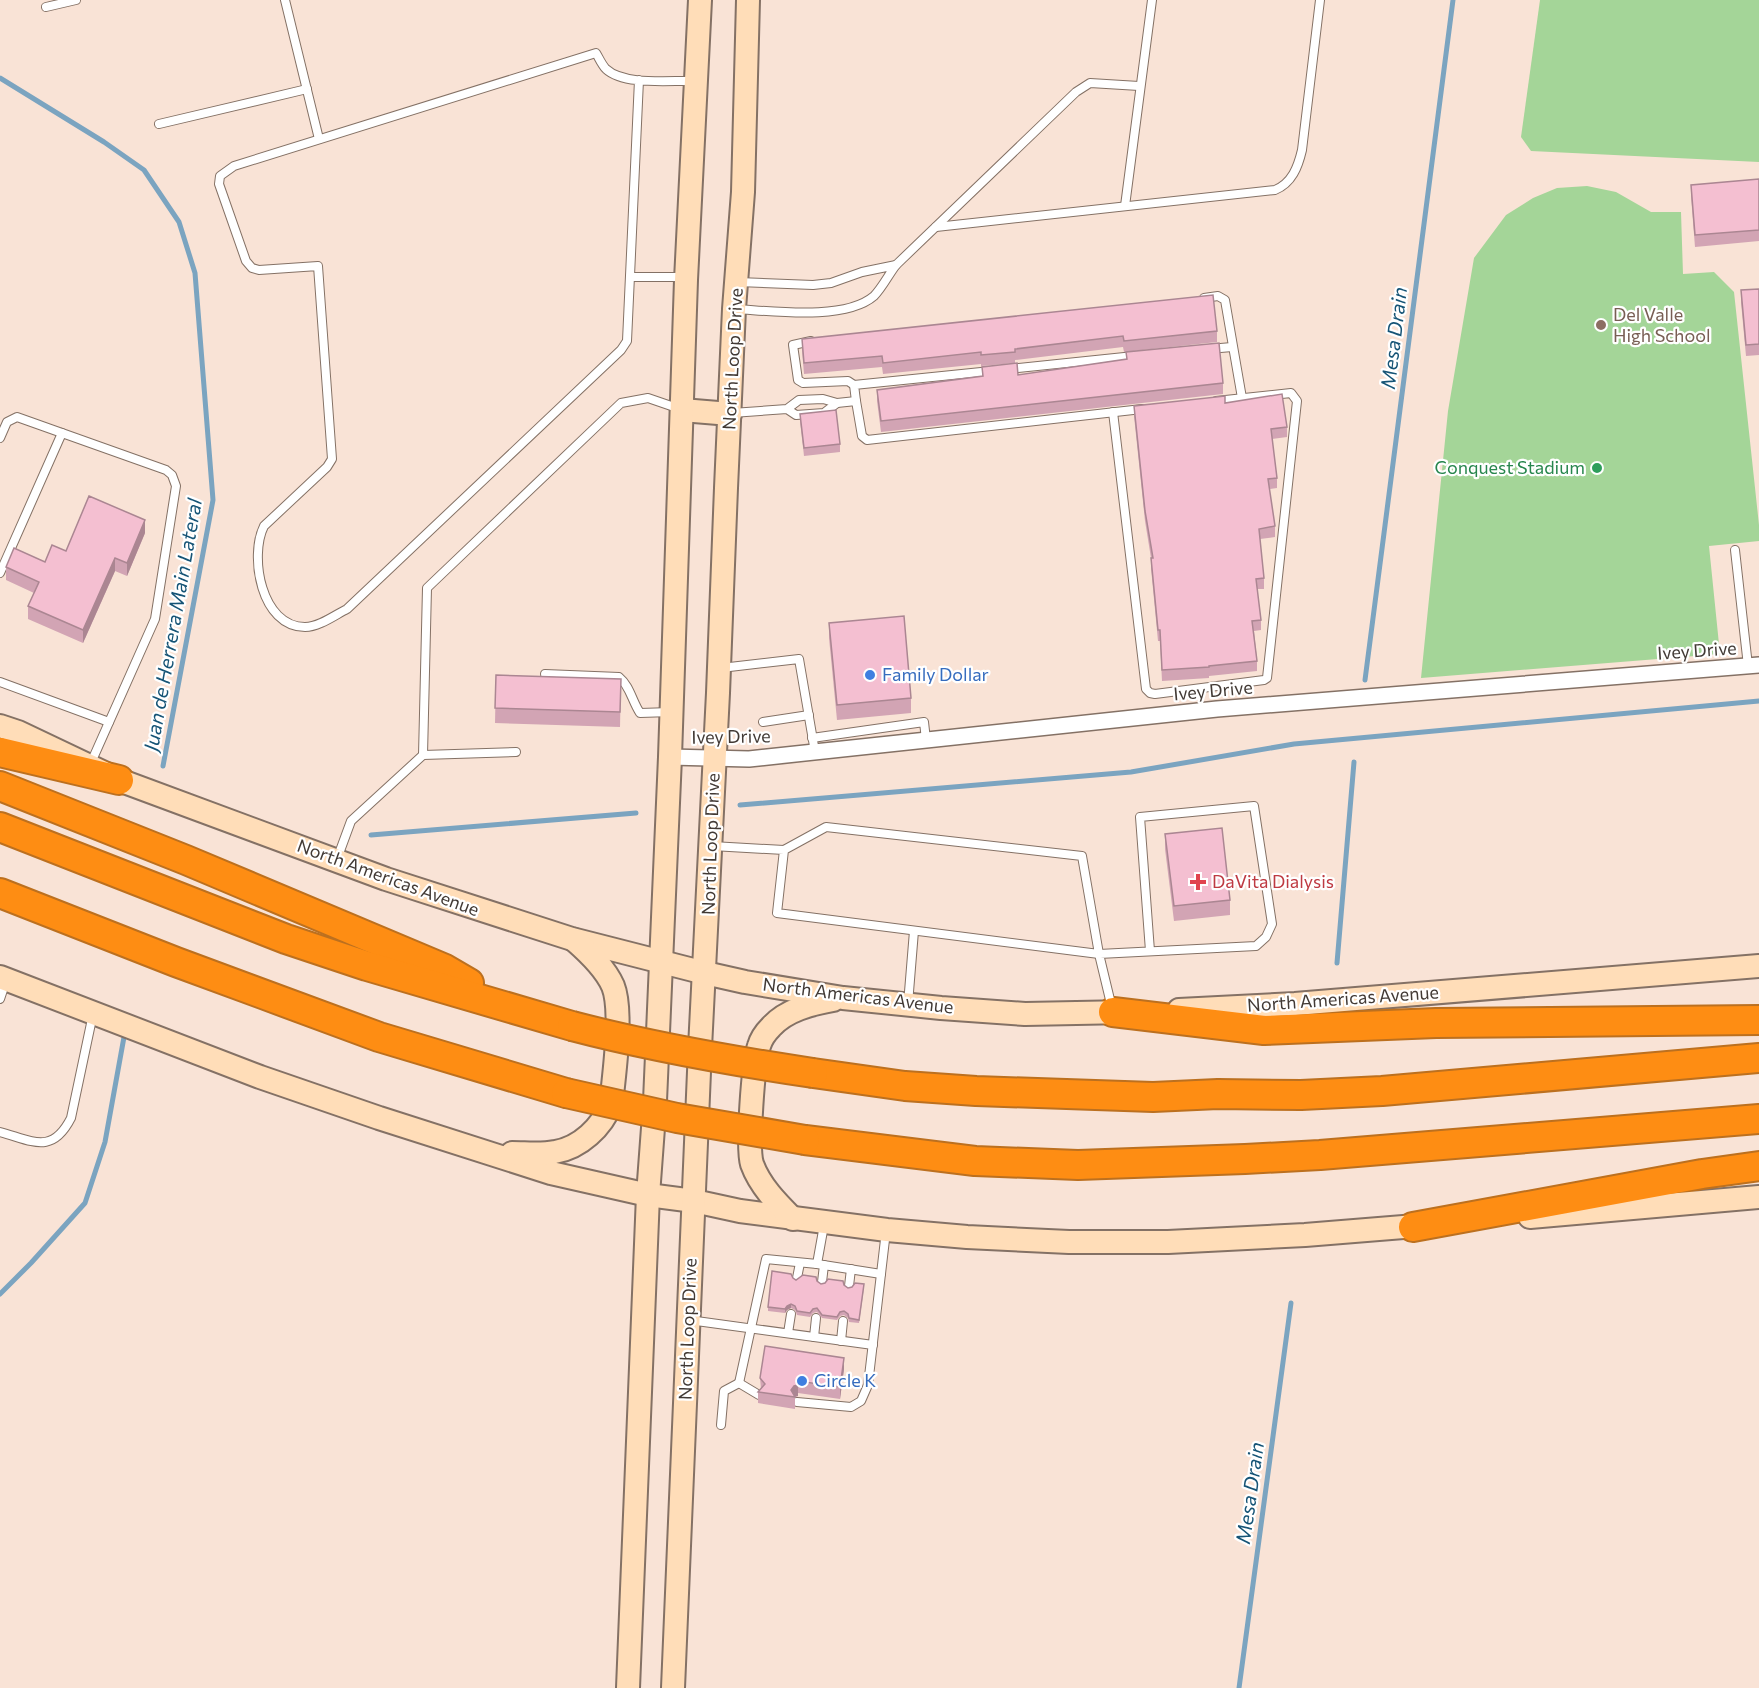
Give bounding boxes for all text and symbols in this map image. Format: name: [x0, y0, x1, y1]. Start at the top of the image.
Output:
water label: Mesa Drain: [1375, 285, 1411, 390]
street label: North Loop Drive: [717, 287, 747, 430]
place label: Del Valle High School: [1613, 303, 1711, 346]
marker: Del Valle High School: [1594, 318, 1608, 332]
place label: Conquest Stadium: [1435, 456, 1585, 478]
marker: Conquest Stadium: [1590, 461, 1604, 475]
water label: Juan de Herrera Main Lateral: [138, 496, 206, 755]
street label: Ivey Drive: [1657, 636, 1737, 664]
place label: Family Dollar: [882, 663, 989, 685]
marker: Family Dollar: [863, 668, 877, 682]
street label: Ivey Drive: [1172, 676, 1253, 704]
street label: Ivey Drive: [691, 724, 771, 748]
street label: North Loop Drive: [697, 773, 723, 915]
street label: North Americas Avenue: [294, 834, 482, 920]
place label: DaVita Dialysis: [1212, 870, 1334, 892]
marker: DaVita Dialysis: [1189, 873, 1207, 891]
street label: North Americas Avenue: [761, 972, 955, 1018]
street label: North Americas Avenue: [1246, 980, 1439, 1016]
street label: North Loop Drive: [674, 1258, 700, 1400]
place label: Circle K: [814, 1369, 876, 1391]
marker: Circle K: [795, 1374, 809, 1388]
water label: Mesa Drain: [1230, 1440, 1268, 1545]

